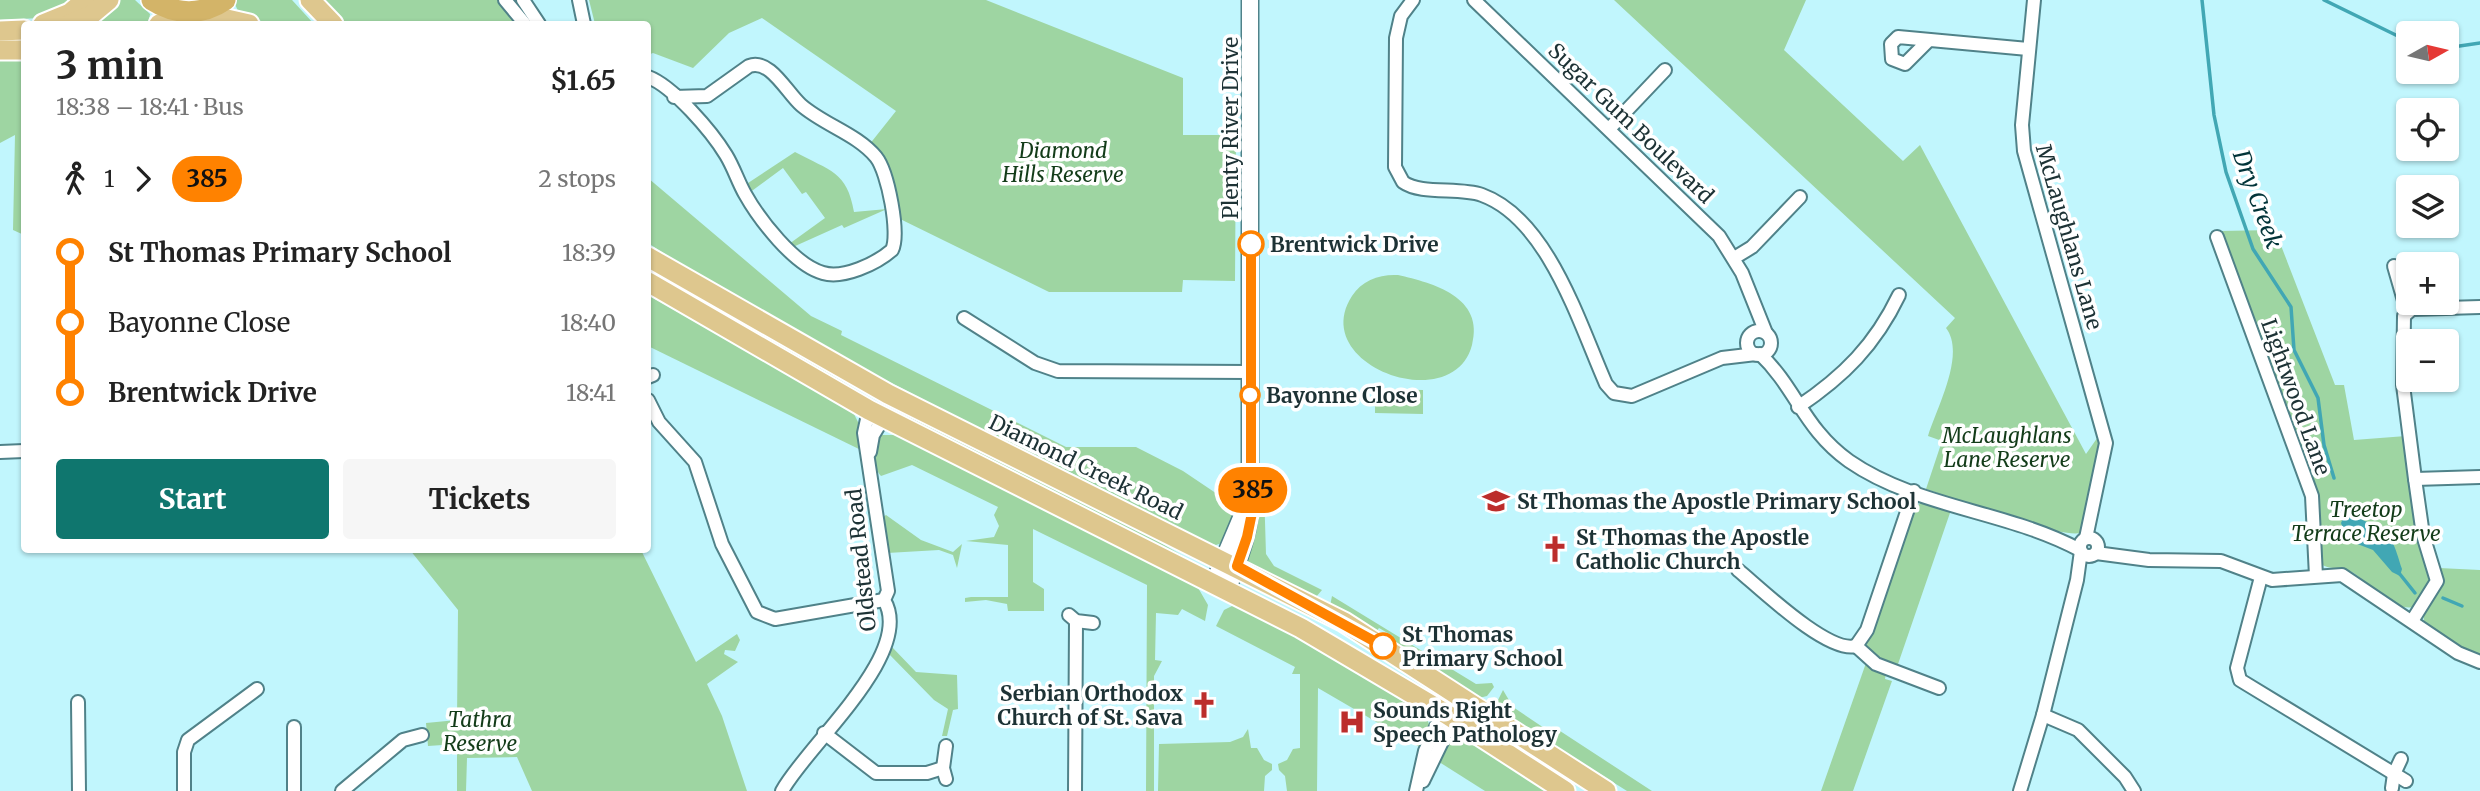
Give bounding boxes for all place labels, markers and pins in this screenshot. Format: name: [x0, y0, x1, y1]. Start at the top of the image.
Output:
marker: Brentwick Drive: [1238, 231, 1264, 257]
place label: Brentwick Drive: [1270, 231, 1439, 258]
place label: Bayonne Close: [1266, 382, 1418, 409]
marker: Bayonne Close: [1240, 385, 1260, 405]
school or university icon: St Thomas the Apostle Primary School: [1481, 486, 1511, 516]
place label: St Thomas the Apostle Primary School: [1517, 488, 1916, 515]
place label: St Thomas the Apostle Catholic Church: [1576, 524, 1809, 575]
church icon: St Thomas the Apostle Catholic Church: [1540, 534, 1570, 564]
place label: St Thomas Primary School: [1402, 621, 1563, 672]
marker: St Thomas Primary School: [1370, 633, 1396, 659]
place label: Serbian Orthodox Church of St. Sava: [998, 680, 1183, 731]
church icon: Serbian Orthodox Church of St. Sava: [1189, 690, 1219, 720]
place label: Sounds Right Speech Pathology: [1373, 697, 1558, 748]
hospital icon: Sounds Right Speech Pathology: [1337, 707, 1367, 737]

